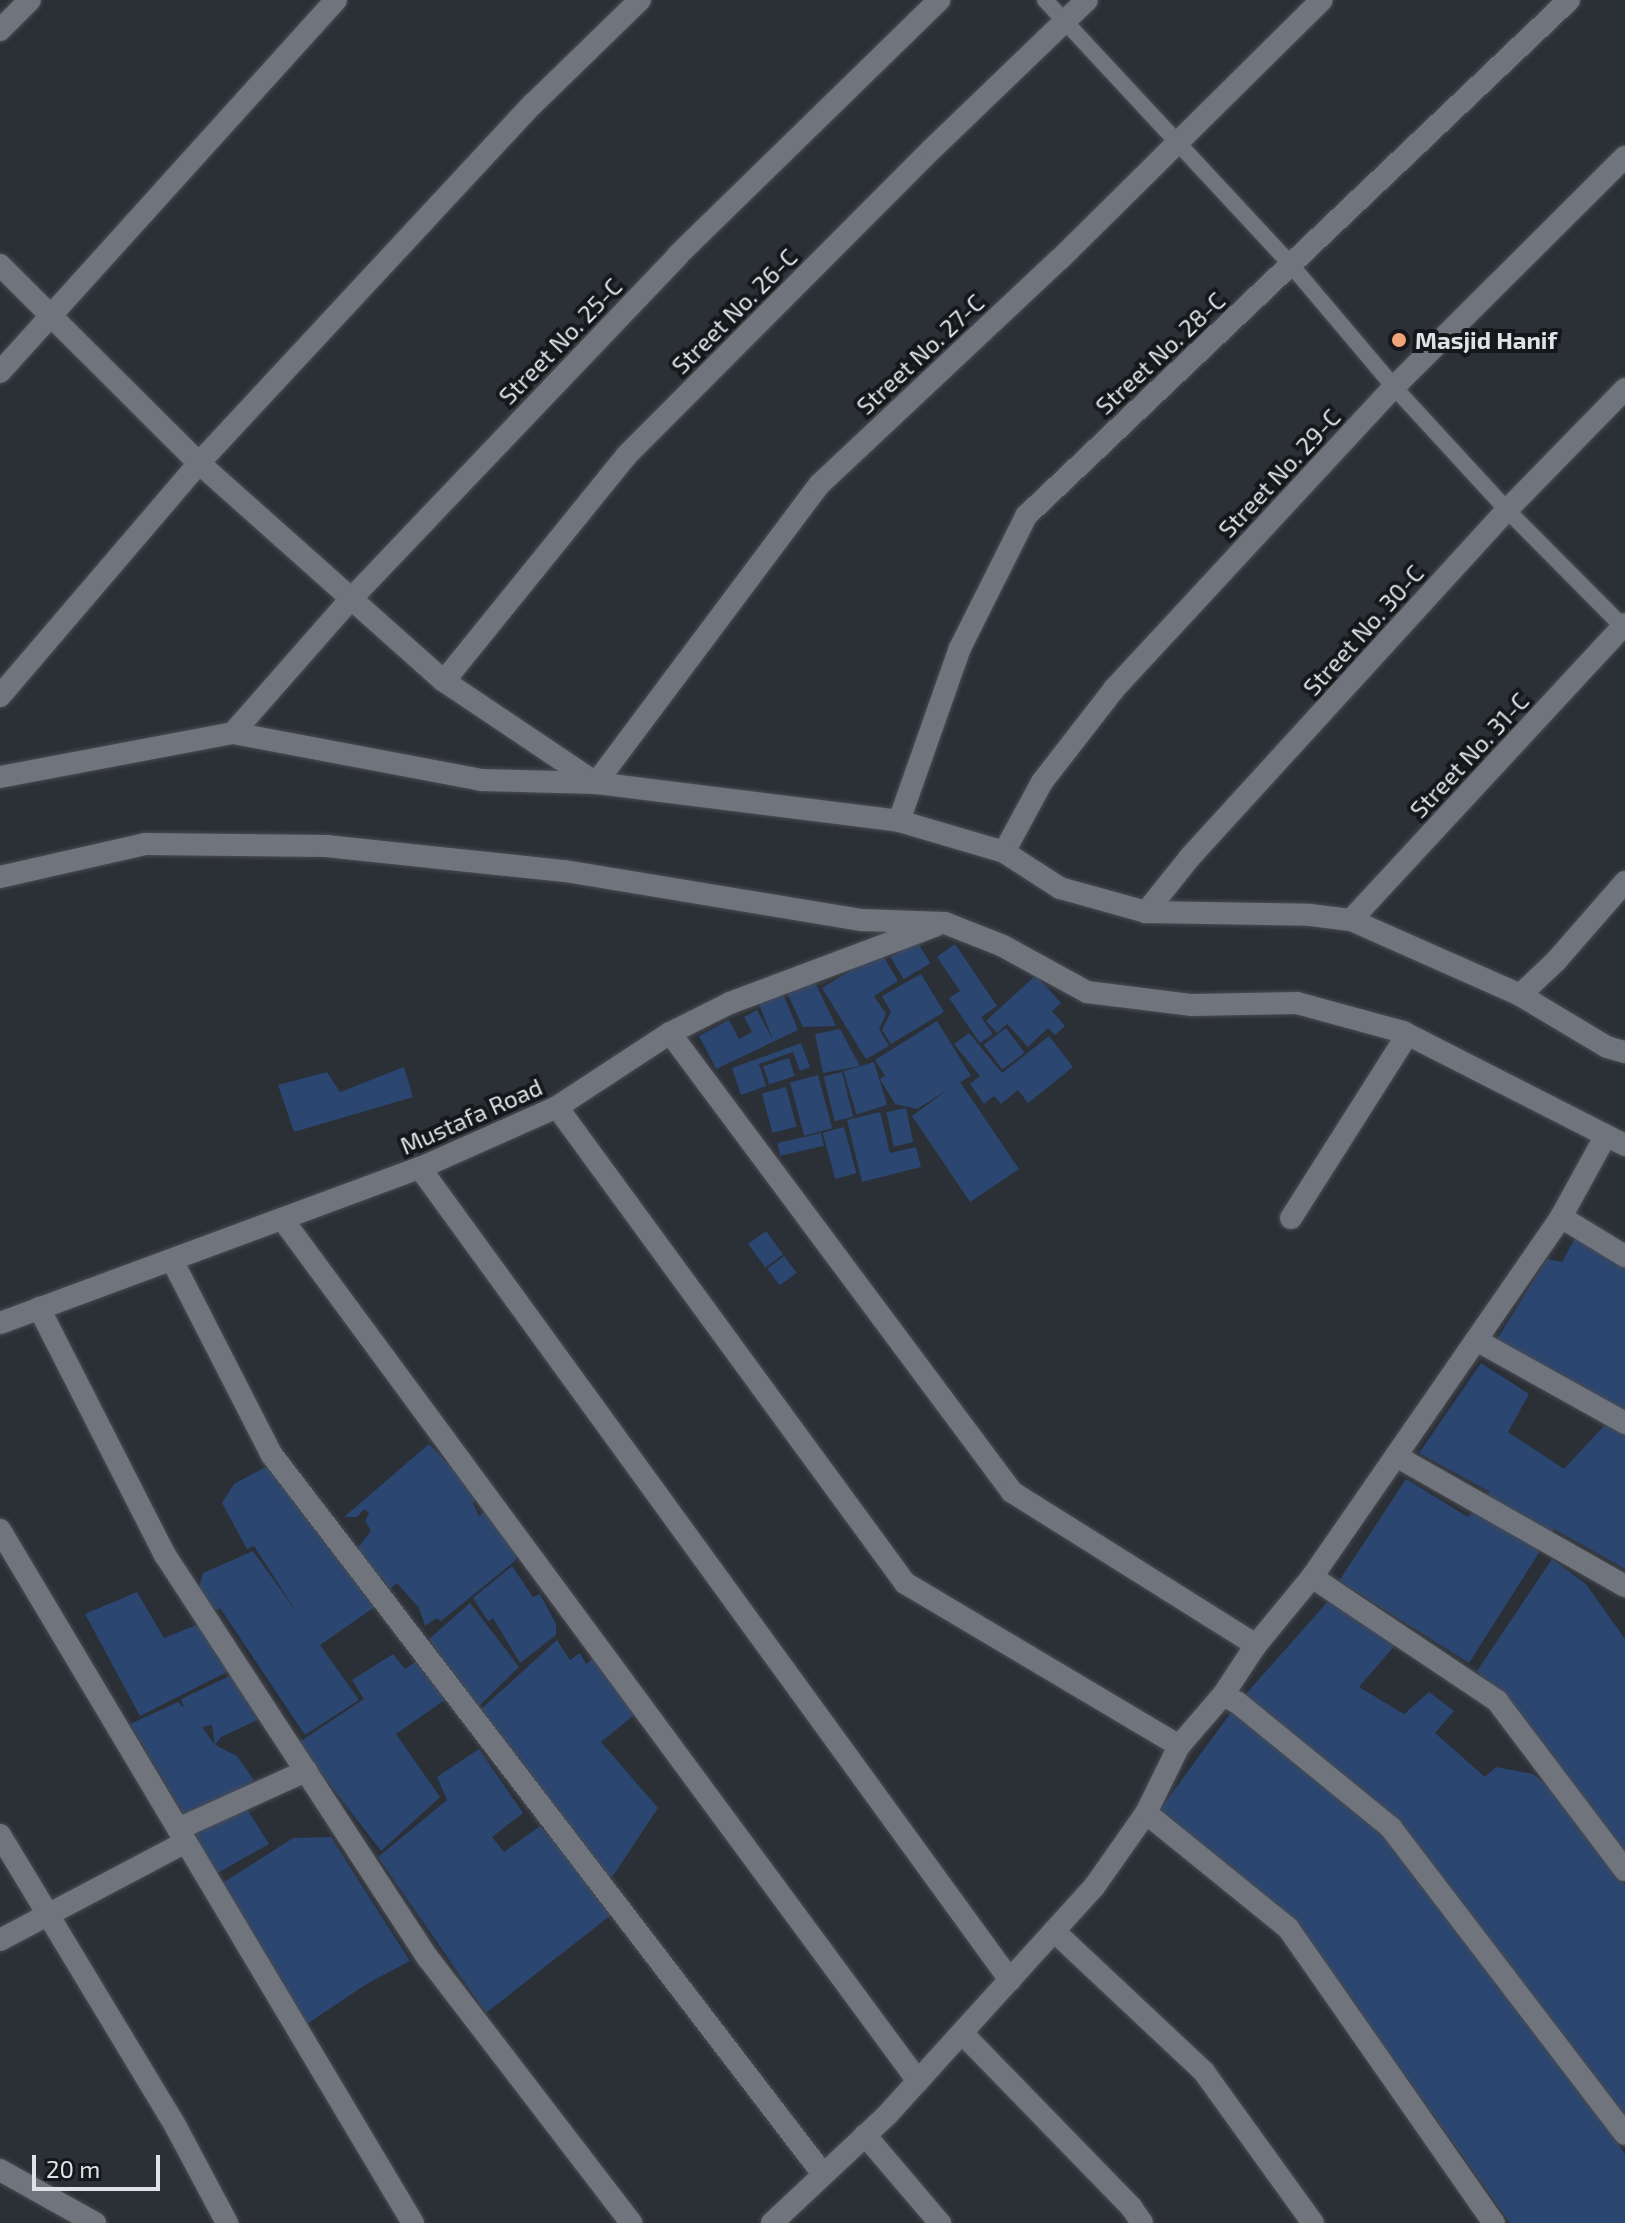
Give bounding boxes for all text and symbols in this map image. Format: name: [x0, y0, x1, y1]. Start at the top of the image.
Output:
street label: Street No. 26-C: [665, 242, 803, 380]
street label: Street No. 25-C: [493, 272, 627, 410]
street label: Street No. 28-C: [1089, 286, 1231, 420]
street label: Street No. 27-C: [851, 288, 989, 420]
place label: Masjid Hanif: [1415, 326, 1557, 354]
marker: Masjid Hanif: [1390, 331, 1408, 349]
street label: Street No. 29-C: [1212, 403, 1346, 543]
street label: Street No. 30-C: [1297, 559, 1429, 701]
street label: Street No. 31-C: [1404, 686, 1534, 824]
street label: Mustafa Road: [396, 1072, 546, 1160]
scale bar: [36, 2139, 164, 2189]
text: 20 m: [46, 2154, 100, 2183]

